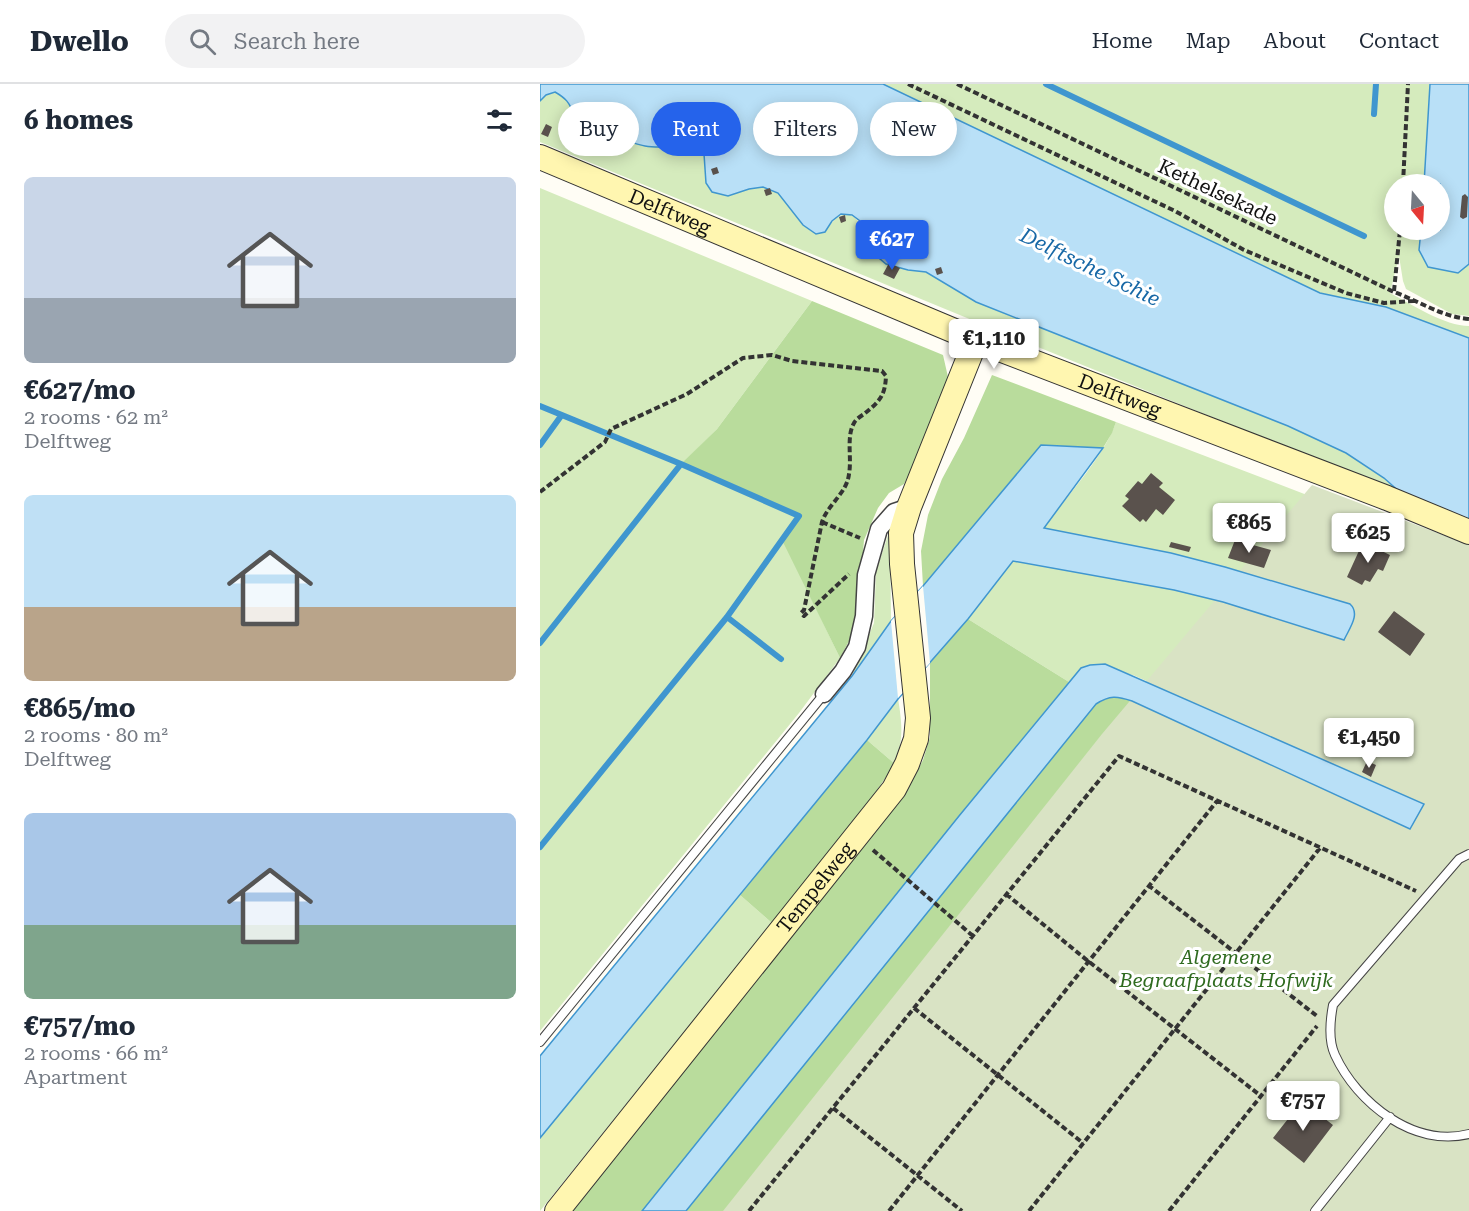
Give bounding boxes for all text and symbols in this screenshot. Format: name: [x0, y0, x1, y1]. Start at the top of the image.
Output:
search box: [165, 14, 585, 68]
text: Dwello: [30, 25, 129, 58]
icon: search: [186, 25, 219, 58]
text: Search here: [234, 29, 360, 54]
text: Home: [1092, 29, 1153, 53]
text: Map: [1186, 29, 1231, 53]
text: About: [1264, 29, 1326, 53]
text: Contact: [1359, 29, 1439, 53]
chip: Buy: [558, 102, 639, 156]
chip: Rent: [651, 102, 741, 156]
chip: Filters: [753, 102, 858, 156]
chip: New: [870, 102, 957, 156]
icon: filters: [483, 104, 516, 137]
text: 6 homes: [24, 105, 133, 135]
street label: Kethelsekade: [1154, 154, 1282, 230]
north arrow: [1384, 174, 1450, 240]
map controls: [1384, 174, 1450, 240]
street label: Delftweg: [625, 184, 715, 240]
icon: home: [216, 216, 324, 324]
pin: €627: [856, 220, 928, 271]
water label: Delftsche Schie: [1015, 222, 1164, 311]
text: €627: [870, 227, 914, 251]
pin: €1,110: [945, 319, 1043, 370]
text: €1,110: [963, 326, 1025, 350]
street label: Delftweg: [1075, 369, 1165, 422]
text: €627/mo: [24, 375, 136, 405]
text: 2 rooms · 62 m²: [24, 405, 168, 429]
text: Delftweg: [24, 429, 111, 453]
pin: €865: [1213, 503, 1285, 554]
text: €865: [1227, 510, 1271, 534]
pin: €625: [1332, 513, 1404, 564]
text: €625: [1346, 520, 1390, 544]
icon: home: [216, 534, 324, 642]
text: €865/mo: [24, 693, 136, 723]
pin: €1,450: [1320, 718, 1418, 769]
text: 2 rooms · 80 m²: [24, 723, 168, 747]
text: €1,450: [1338, 725, 1400, 749]
text: Delftweg: [24, 747, 111, 771]
street label: Tempelweg: [772, 837, 859, 938]
icon: home: [216, 852, 324, 960]
park label: Algemene Begraafplaats Hofwijk: [1118, 945, 1333, 992]
text: €757/mo: [24, 1011, 136, 1041]
text: 2 rooms · 66 m²: [24, 1041, 168, 1065]
text: Apartment: [24, 1065, 127, 1089]
pin: €757: [1267, 1081, 1339, 1132]
text: €757: [1281, 1088, 1325, 1112]

